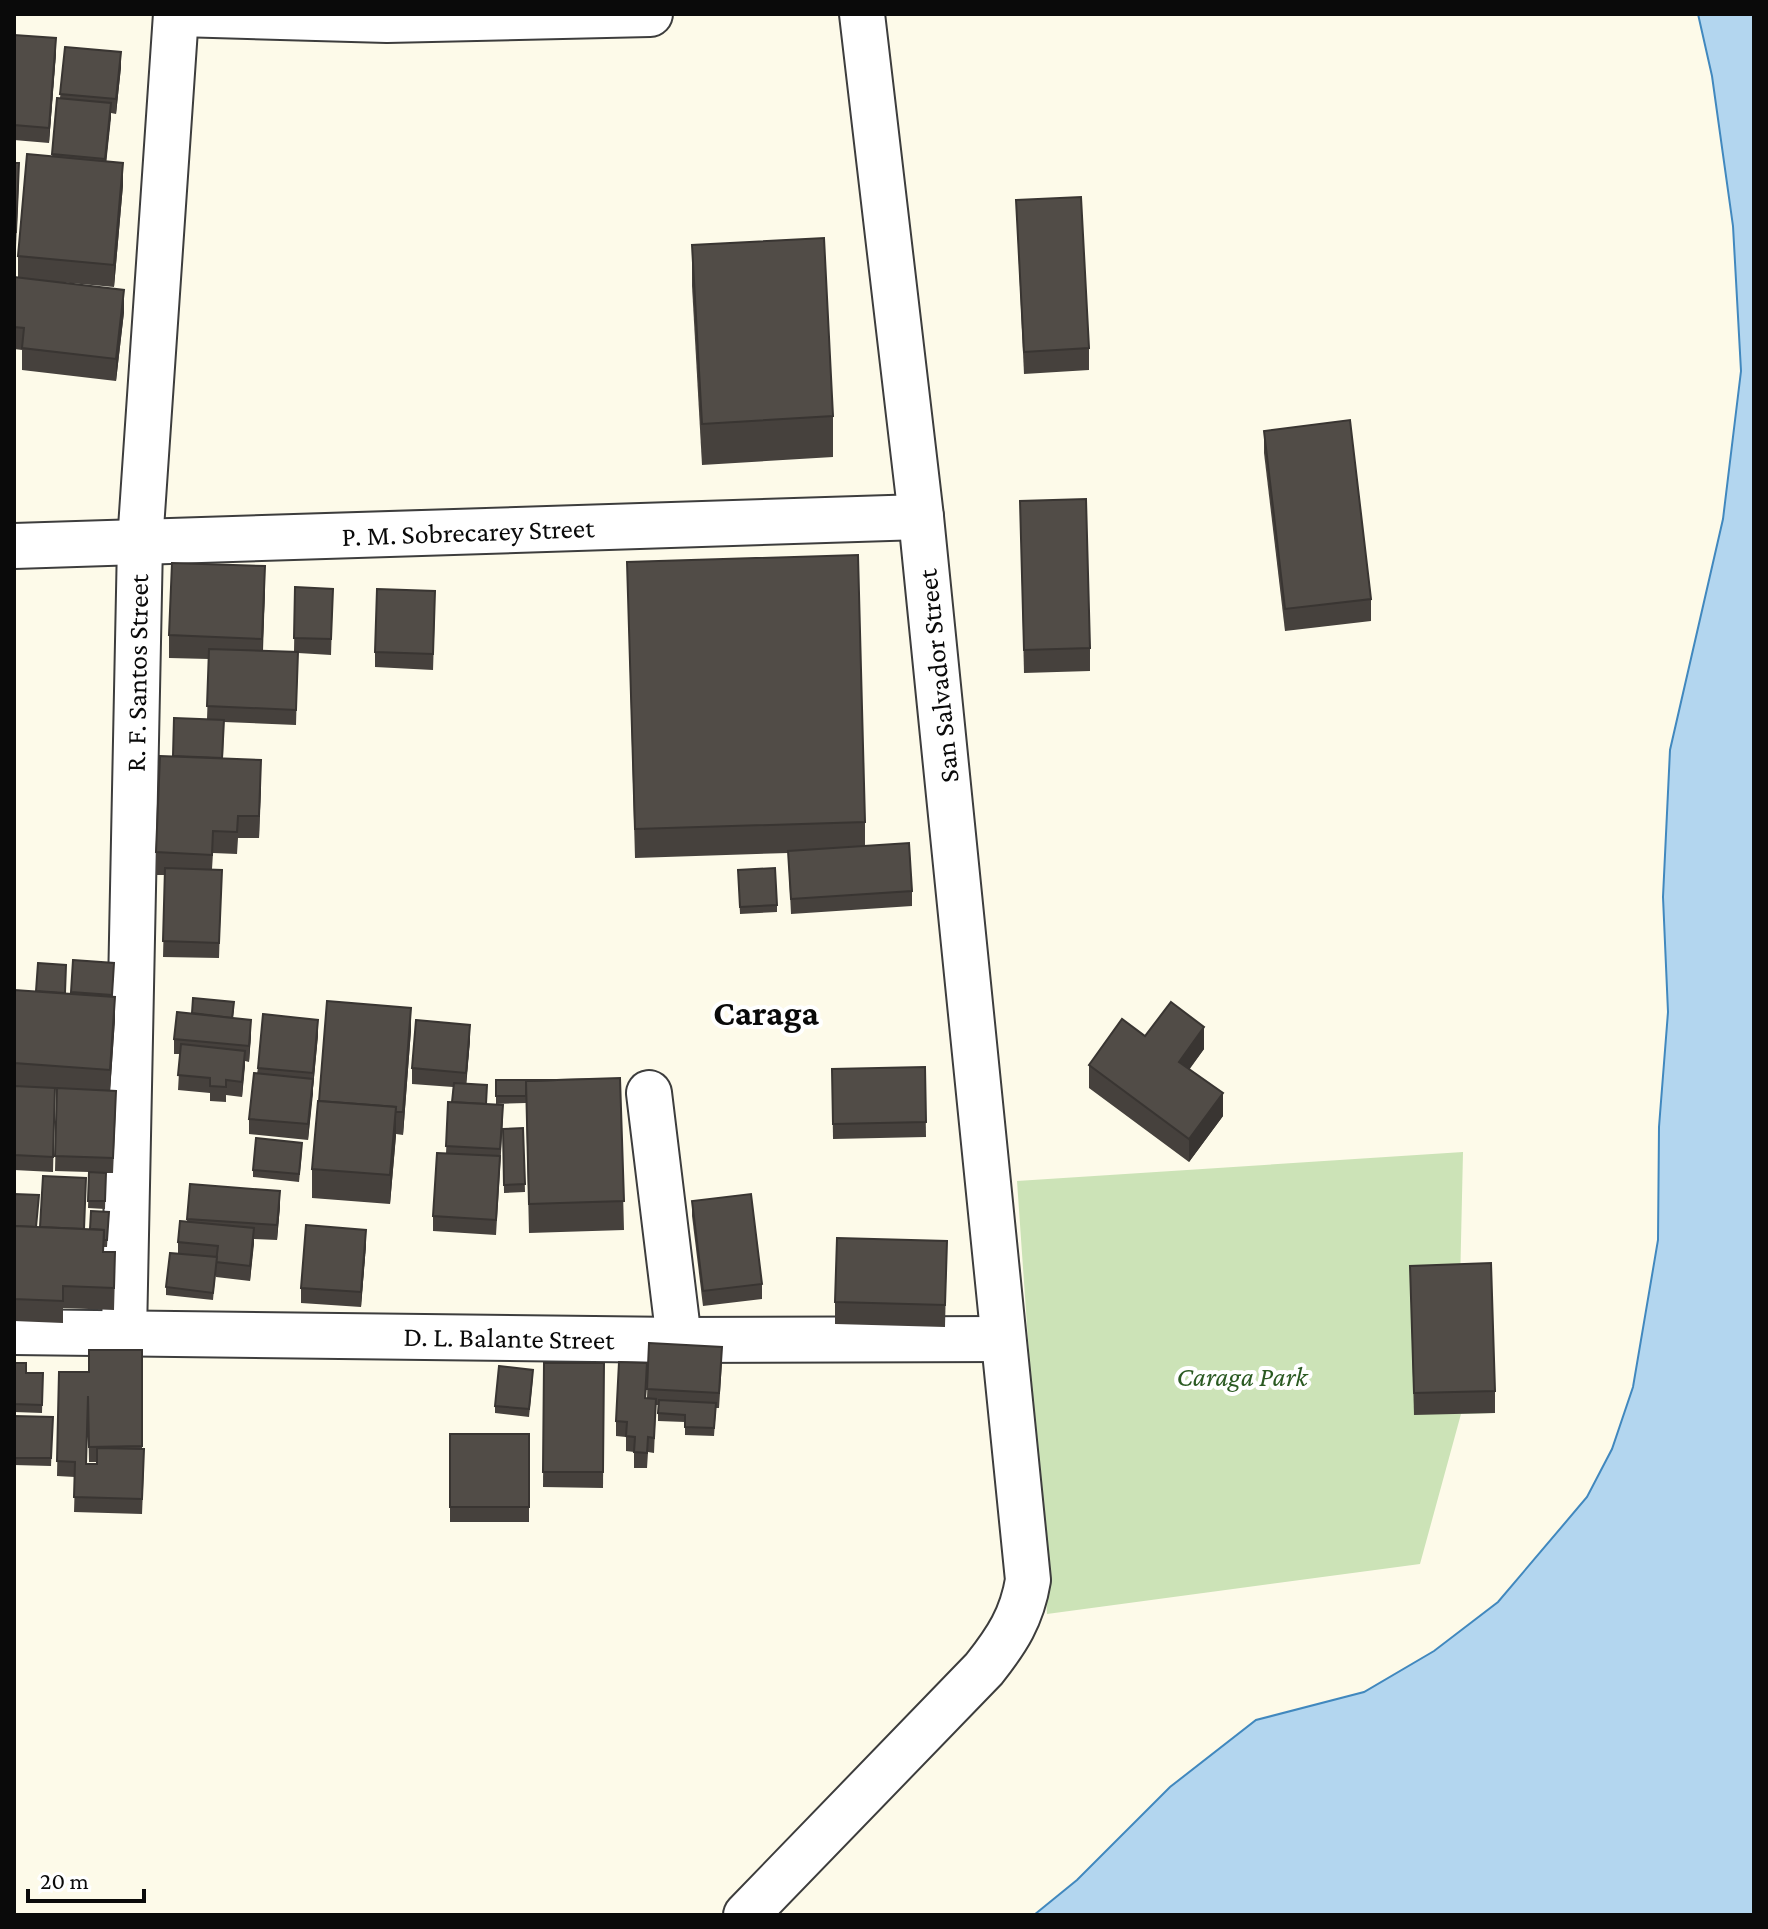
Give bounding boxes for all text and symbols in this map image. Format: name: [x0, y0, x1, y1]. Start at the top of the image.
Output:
street label: P. M. Sobrecarey Street: [341, 512, 596, 552]
street label: San Salvador Street: [911, 567, 965, 784]
street label: R. F. Santos Street: [120, 573, 154, 772]
district label: Caraga: [713, 993, 819, 1033]
street label: D. L. Balante Street: [403, 1321, 616, 1355]
park label: Caraga Park: [1176, 1361, 1309, 1392]
scale bar: [28, 1853, 144, 1903]
text: 20 m: [40, 1867, 89, 1894]

